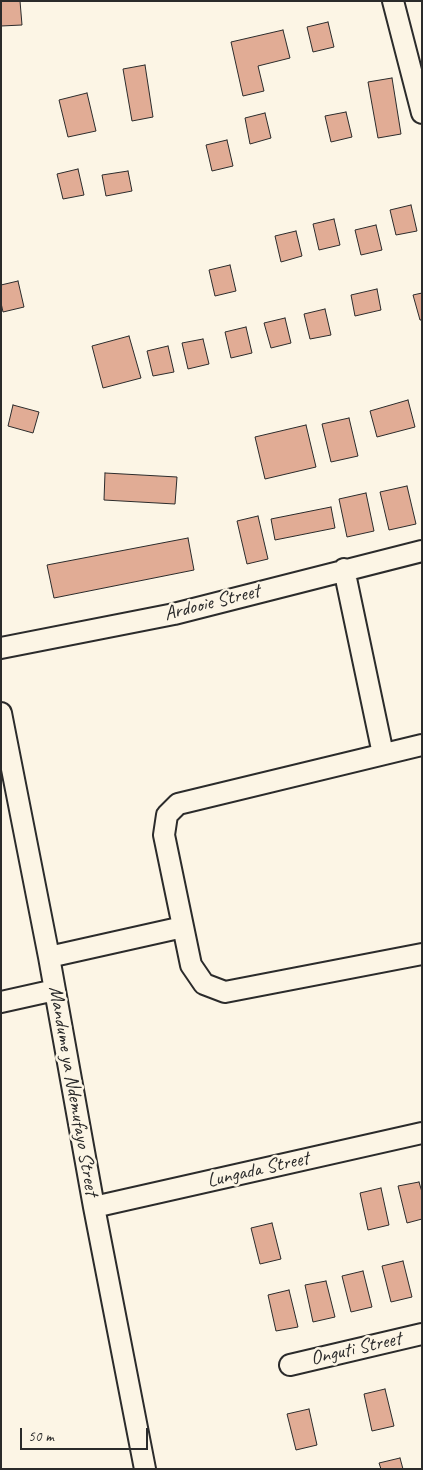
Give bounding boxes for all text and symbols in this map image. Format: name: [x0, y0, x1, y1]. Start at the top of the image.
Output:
street label: Ardooie Street: [162, 580, 262, 626]
street label: Mandume ya Ndemufayo Street: [43, 984, 103, 1198]
street label: Lungada Street: [205, 1147, 311, 1193]
street label: Onguti Street: [308, 1327, 404, 1371]
scale bar: [22, 1418, 150, 1450]
text: 50 m: [28, 1427, 54, 1446]

